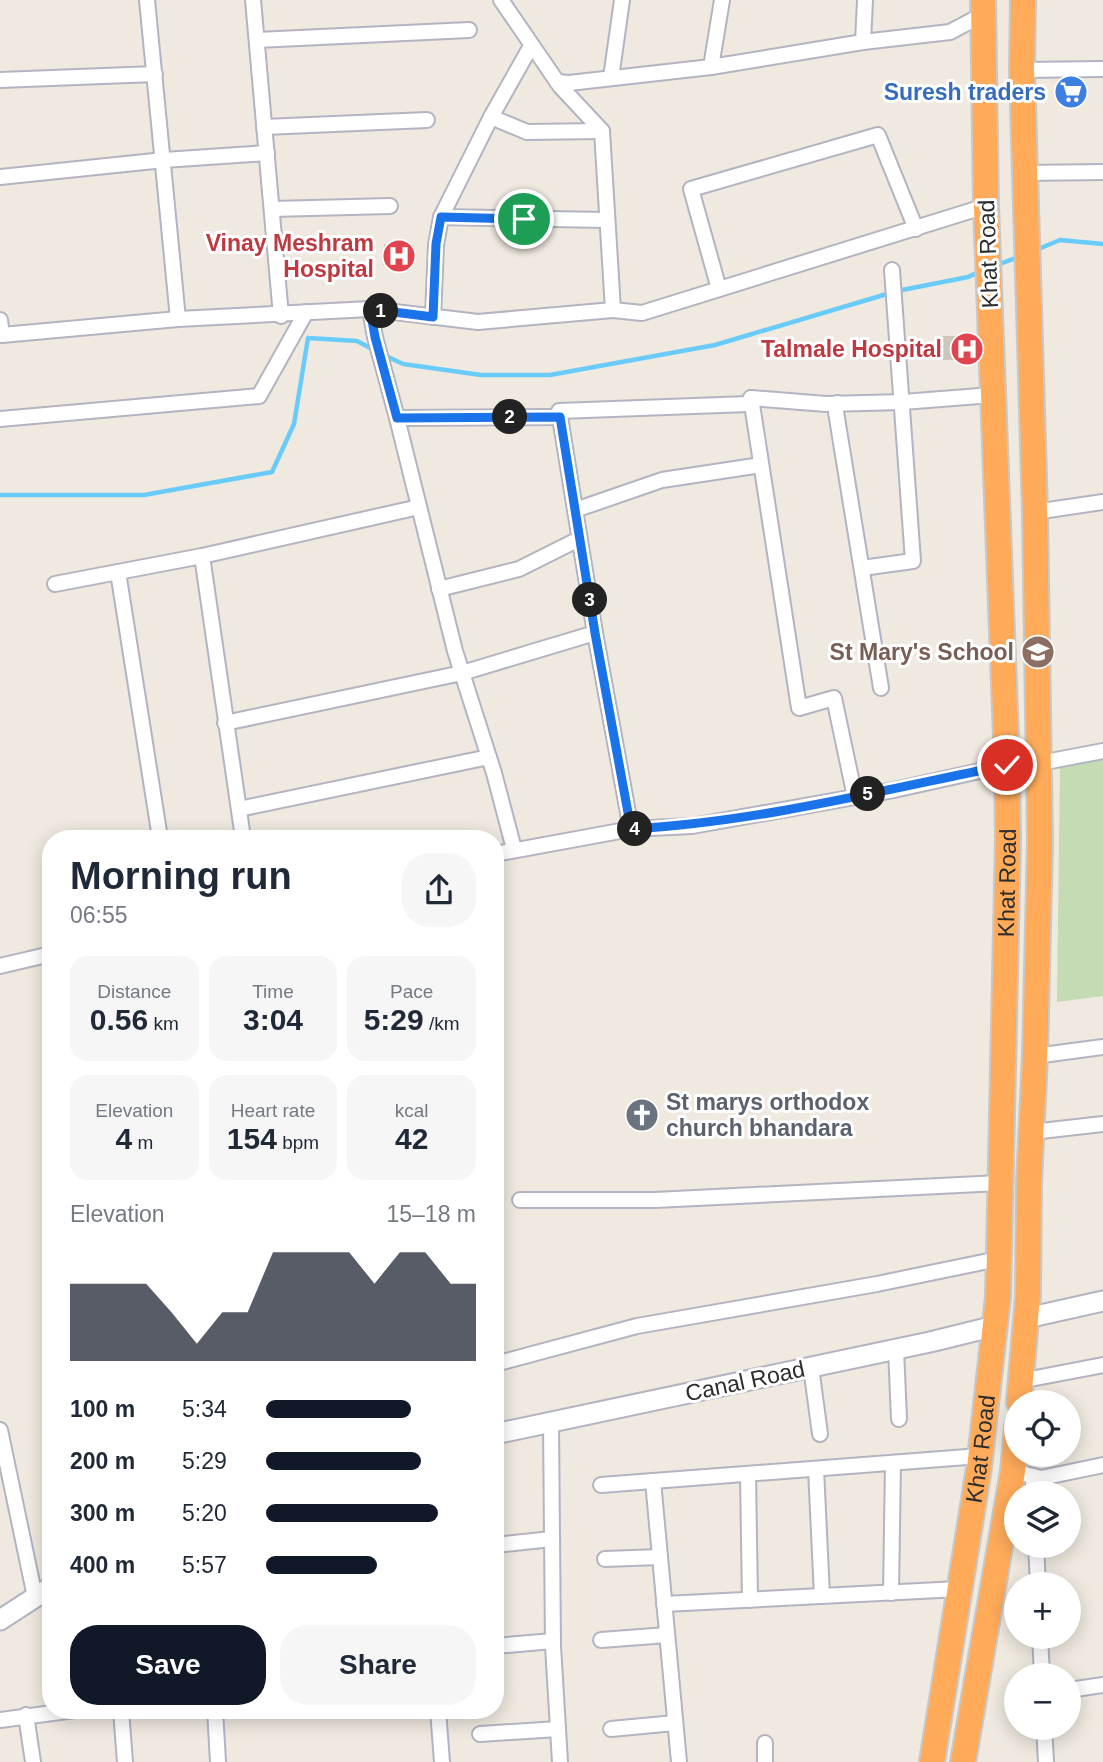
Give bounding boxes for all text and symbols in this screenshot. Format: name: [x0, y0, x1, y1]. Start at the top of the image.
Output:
supermarket icon: Suresh traders: [1052, 73, 1090, 111]
place label: Suresh traders: [884, 79, 1046, 105]
pin: [494, 189, 554, 249]
street label: Khat Road: [973, 199, 1003, 309]
icon: arrive: [505, 200, 543, 238]
place label: Vinay Meshram Hospital: [206, 230, 374, 282]
hospital icon: Vinay Meshram Hospital: [380, 237, 418, 275]
pin: 1: [364, 294, 398, 328]
text: 1: [375, 300, 386, 321]
hospital icon: Talmale Hospital: [948, 330, 986, 368]
place label: Talmale Hospital: [761, 336, 942, 362]
pin: 2: [492, 400, 528, 434]
text: 2: [504, 406, 515, 427]
pin: 3: [572, 582, 608, 618]
text: 3: [584, 589, 595, 610]
school or university icon: St Mary's School: [1019, 633, 1057, 671]
place label: St Mary's School: [830, 639, 1014, 665]
pin: [977, 735, 1037, 795]
icon: check: [988, 746, 1026, 784]
pin: 5: [850, 776, 886, 812]
text: 5: [862, 783, 873, 804]
pin: 4: [618, 812, 652, 846]
text: 4: [629, 818, 640, 839]
street label: Khat Road: [993, 828, 1021, 938]
button: share: [402, 853, 476, 927]
text: Morning run: [70, 855, 292, 897]
text: 06:55: [70, 902, 128, 928]
text: Distance: [97, 981, 171, 1002]
text: Time: [252, 981, 294, 1002]
text: Pace: [390, 981, 433, 1002]
text: 0.56: [90, 1003, 148, 1036]
text: 3:04: [243, 1003, 303, 1036]
text: 5:29: [364, 1003, 424, 1036]
text: km: [148, 1013, 179, 1034]
text: /km: [424, 1013, 460, 1034]
place label: St marys orthodox church bhandara: [666, 1089, 869, 1141]
church icon: St marys orthodox church bhandara: [623, 1096, 661, 1134]
text: Elevation: [95, 1100, 173, 1121]
text: Heart rate: [231, 1100, 315, 1121]
text: kcal: [395, 1100, 429, 1121]
text: 4: [115, 1122, 132, 1155]
text: 154: [227, 1122, 277, 1155]
text: 42: [395, 1122, 428, 1155]
text: m: [132, 1132, 153, 1153]
text: bpm: [277, 1132, 319, 1153]
text: Elevation: [70, 1201, 165, 1227]
text: 15–18 m: [386, 1201, 476, 1227]
street label: Canal Road: [683, 1356, 807, 1406]
map controls: [1004, 1390, 1081, 1740]
button: locate: [1004, 1390, 1081, 1467]
street label: Khat Road: [961, 1393, 1000, 1505]
text: 100 m: [70, 1396, 135, 1422]
text: 5:34: [182, 1396, 227, 1422]
text: 200 m: [70, 1448, 135, 1474]
text: 5:29: [182, 1448, 227, 1474]
button: layers: [1004, 1481, 1081, 1558]
text: 300 m: [70, 1500, 135, 1526]
text: 5:20: [182, 1500, 227, 1526]
text: 400 m: [70, 1552, 135, 1578]
text: 5:57: [182, 1552, 227, 1578]
button: +: [1004, 1572, 1081, 1649]
button: Save: [70, 1625, 266, 1705]
button: Share: [280, 1625, 476, 1705]
button: −: [1004, 1663, 1081, 1740]

